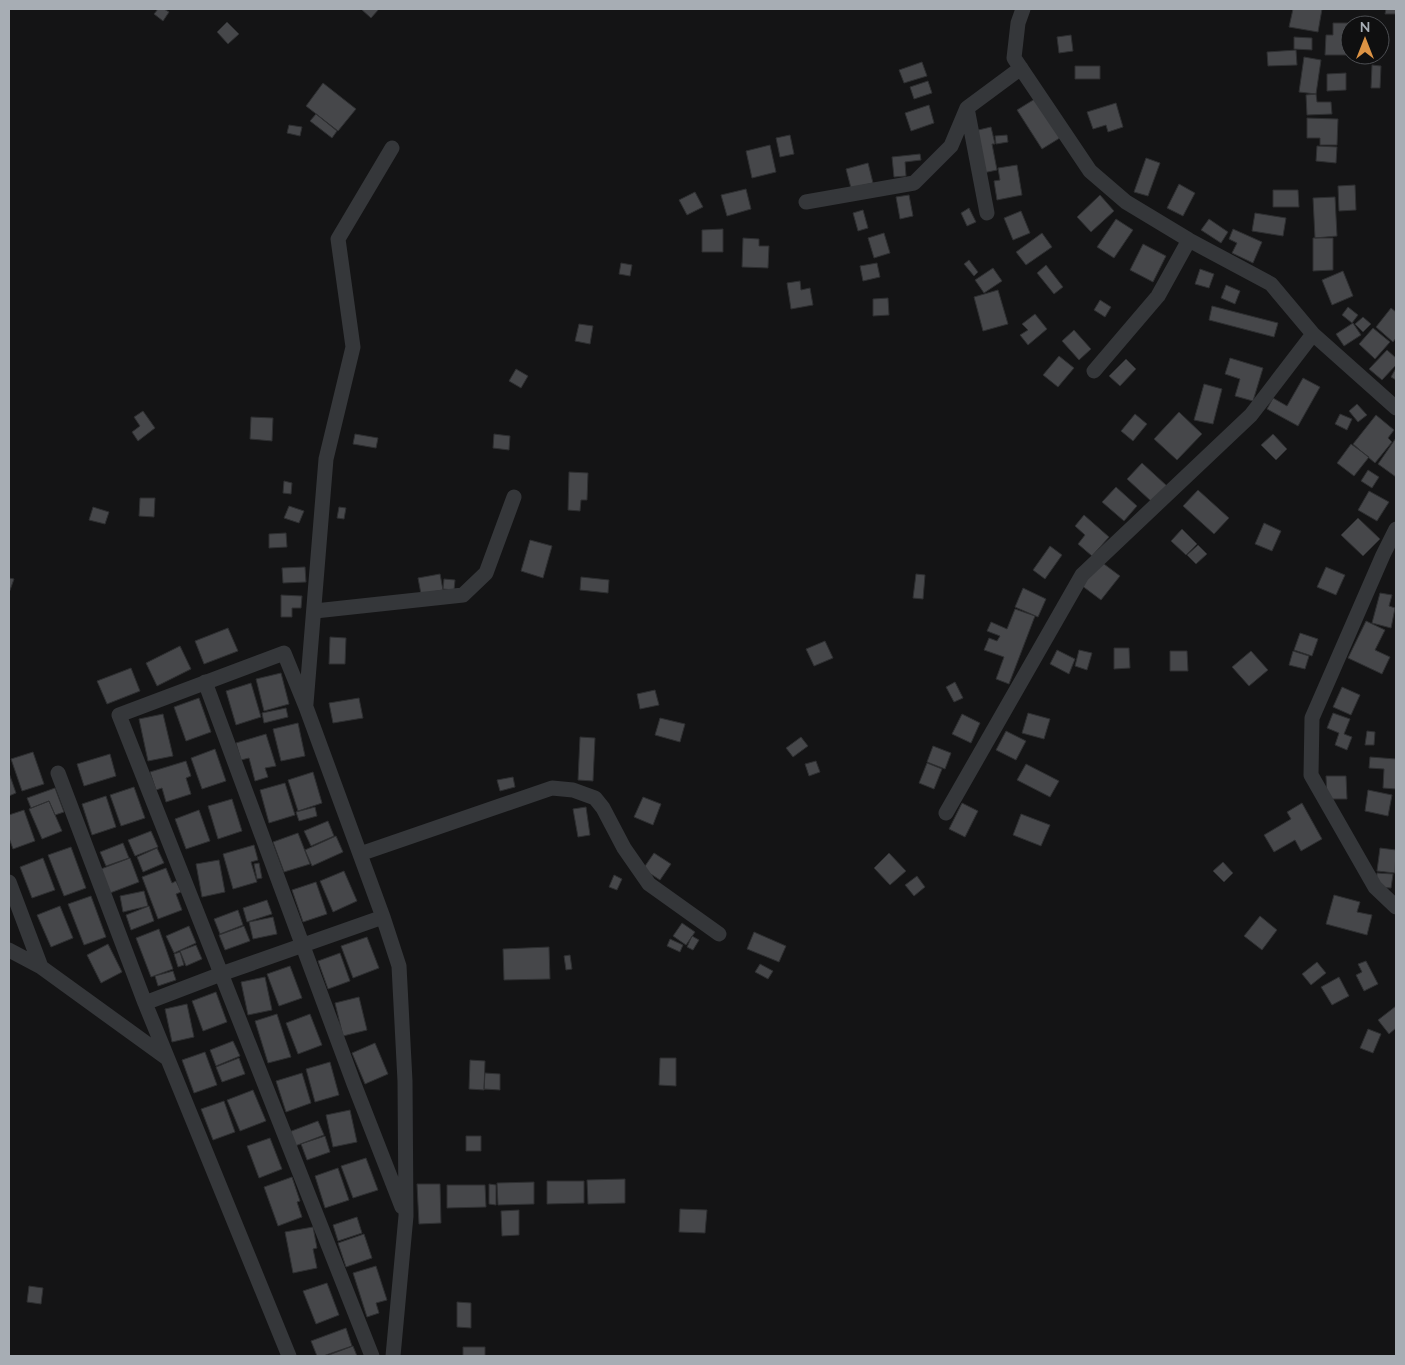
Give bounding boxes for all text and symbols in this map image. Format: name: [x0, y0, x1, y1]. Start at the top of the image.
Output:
north arrow: [1340, 15, 1390, 65]
text: N: [1360, 18, 1370, 36]

